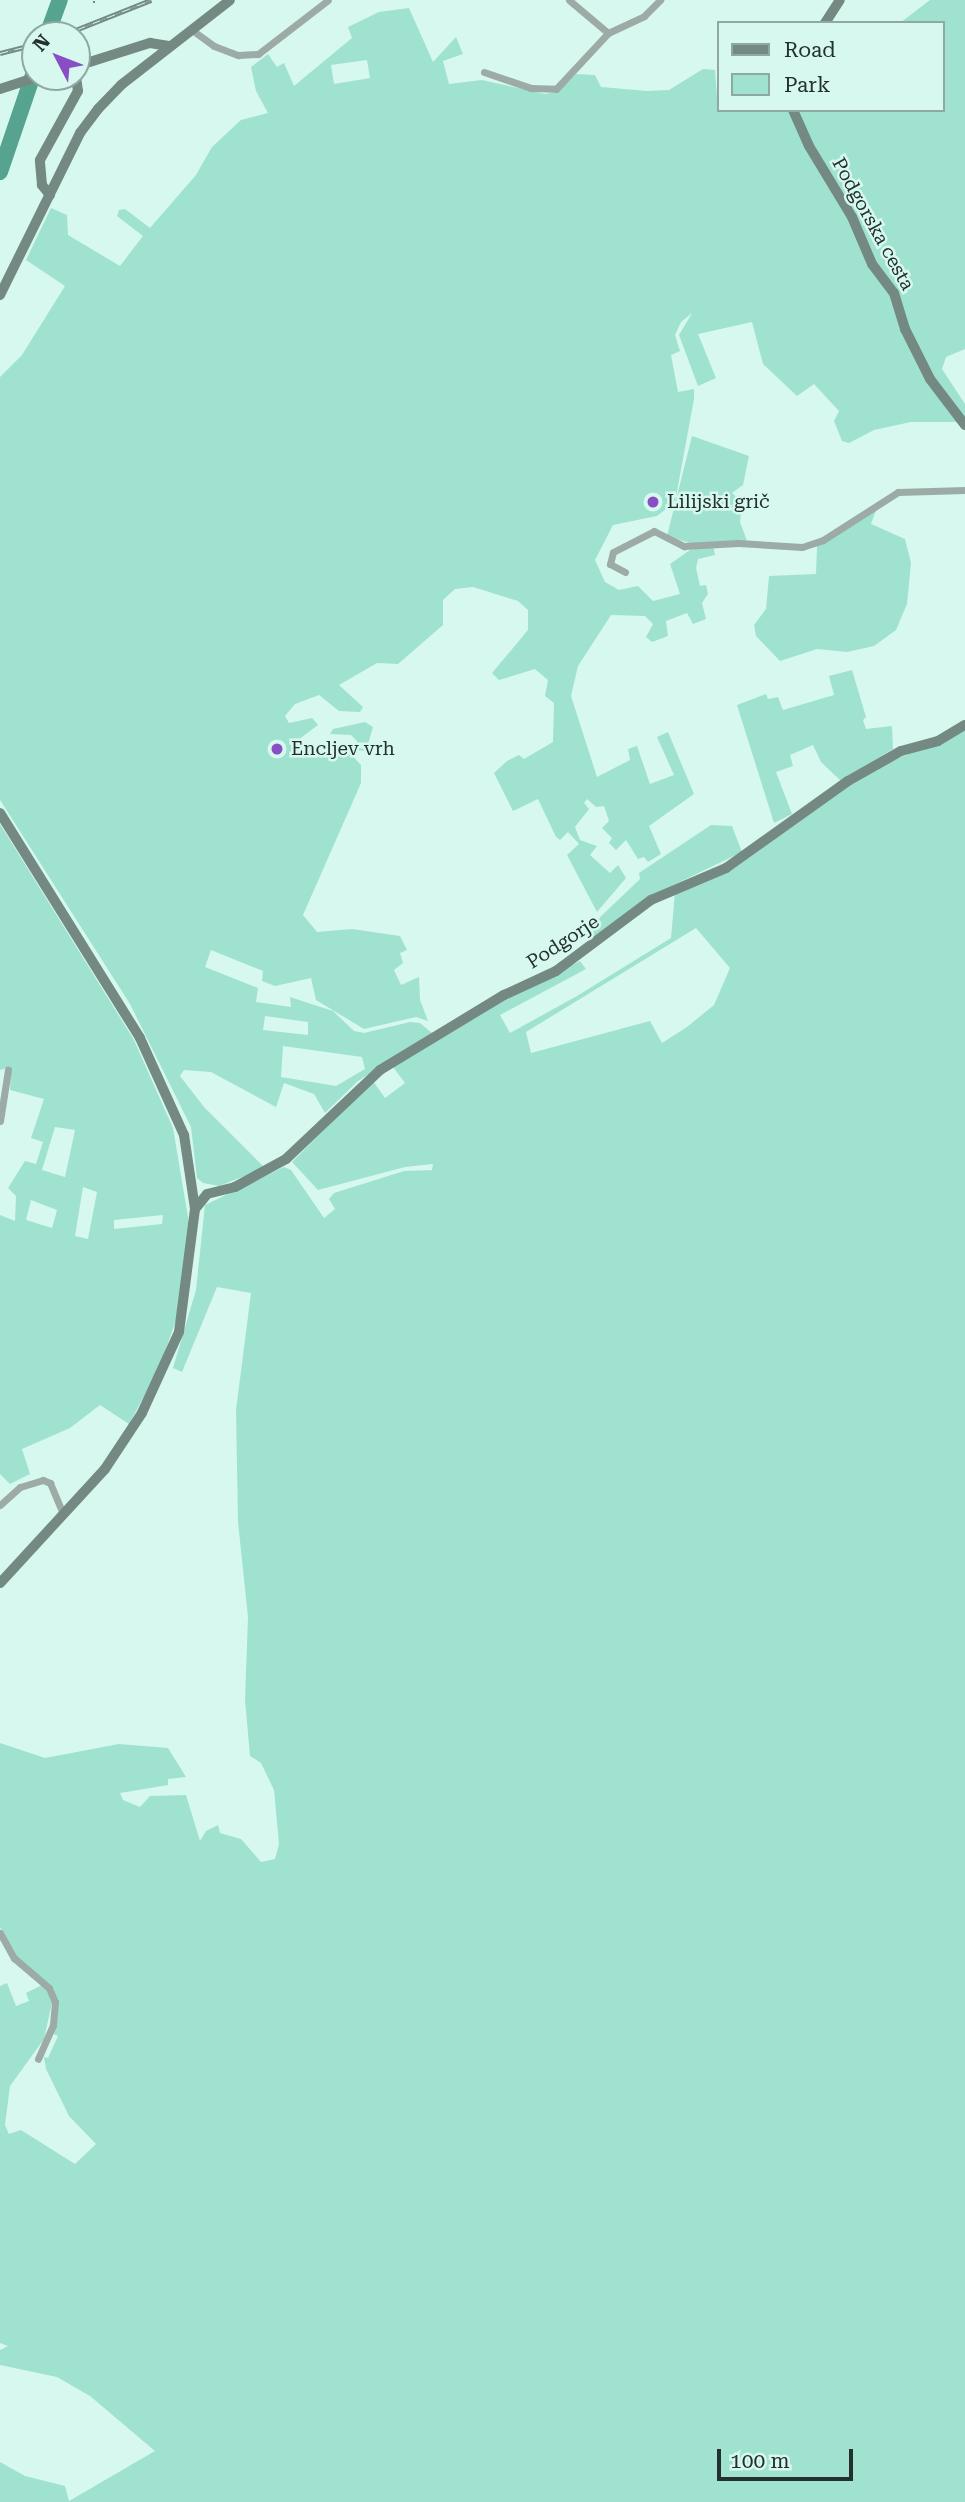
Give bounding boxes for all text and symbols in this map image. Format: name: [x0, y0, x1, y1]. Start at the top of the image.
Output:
north arrow: [21, 21, 91, 91]
legend: [716, 21, 944, 112]
text: N: [28, 30, 55, 56]
text: Road: [784, 38, 836, 62]
text: Park: [784, 73, 830, 97]
street label: Podgorska cesta: [827, 154, 919, 294]
place label: Lilijski grič: [667, 491, 770, 513]
marker: Lilijski grič: [645, 494, 661, 510]
place label: Encljev vrh: [291, 738, 395, 760]
marker: Encljev vrh: [269, 741, 285, 757]
street label: Podgorje: [523, 910, 603, 974]
scale bar: [720, 2436, 856, 2480]
text: 100 m: [730, 2449, 790, 2473]

